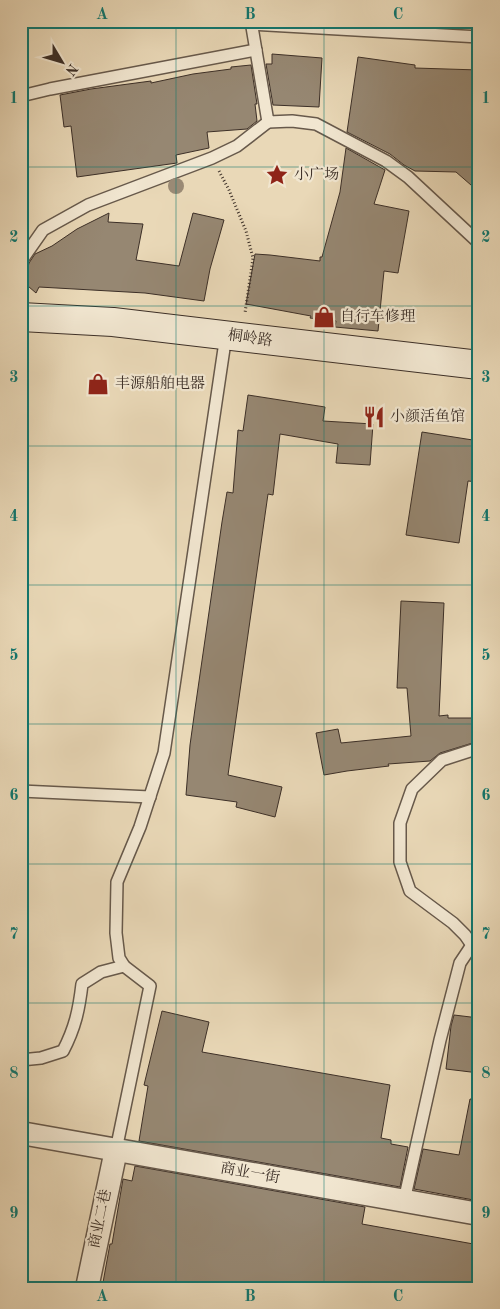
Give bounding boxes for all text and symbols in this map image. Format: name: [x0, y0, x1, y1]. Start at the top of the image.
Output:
text: A: [96, 7, 108, 23]
text: B: [244, 7, 256, 23]
text: C: [393, 7, 403, 23]
north arrow: [38, 38, 88, 88]
text: N: [62, 61, 80, 78]
text: 1: [9, 91, 19, 107]
text: 1: [481, 91, 491, 107]
place icon: 小广场: [264, 162, 290, 188]
place label: 小广场: [294, 166, 339, 183]
text: 2: [9, 230, 19, 246]
text: 2: [481, 230, 491, 246]
shop icon: 自行车修理: [311, 304, 337, 330]
place label: 自行车修理: [340, 308, 416, 325]
street label: 桐岭路: [227, 326, 274, 350]
text: 3: [9, 370, 19, 386]
text: 3: [481, 370, 491, 386]
shop icon: 丰源船舶电器: [85, 371, 111, 397]
place label: 丰源船舶电器: [115, 375, 205, 392]
restaurant icon: 小颜活鱼馆: [361, 404, 387, 430]
place label: 小颜活鱼馆: [390, 408, 465, 425]
text: 4: [9, 509, 19, 525]
text: 4: [481, 509, 491, 525]
text: 5: [9, 648, 19, 664]
text: 5: [481, 648, 491, 664]
text: 6: [9, 788, 19, 804]
text: 6: [481, 788, 491, 804]
text: 7: [9, 927, 19, 943]
text: 7: [481, 927, 491, 943]
text: 8: [9, 1066, 19, 1082]
text: 8: [481, 1066, 491, 1082]
street label: 商业一街: [219, 1159, 281, 1187]
street label: 商业二巷: [85, 1188, 115, 1250]
text: 9: [9, 1206, 19, 1222]
text: 9: [481, 1206, 491, 1222]
text: A: [96, 1289, 108, 1305]
text: B: [244, 1289, 256, 1305]
text: C: [393, 1289, 403, 1305]

